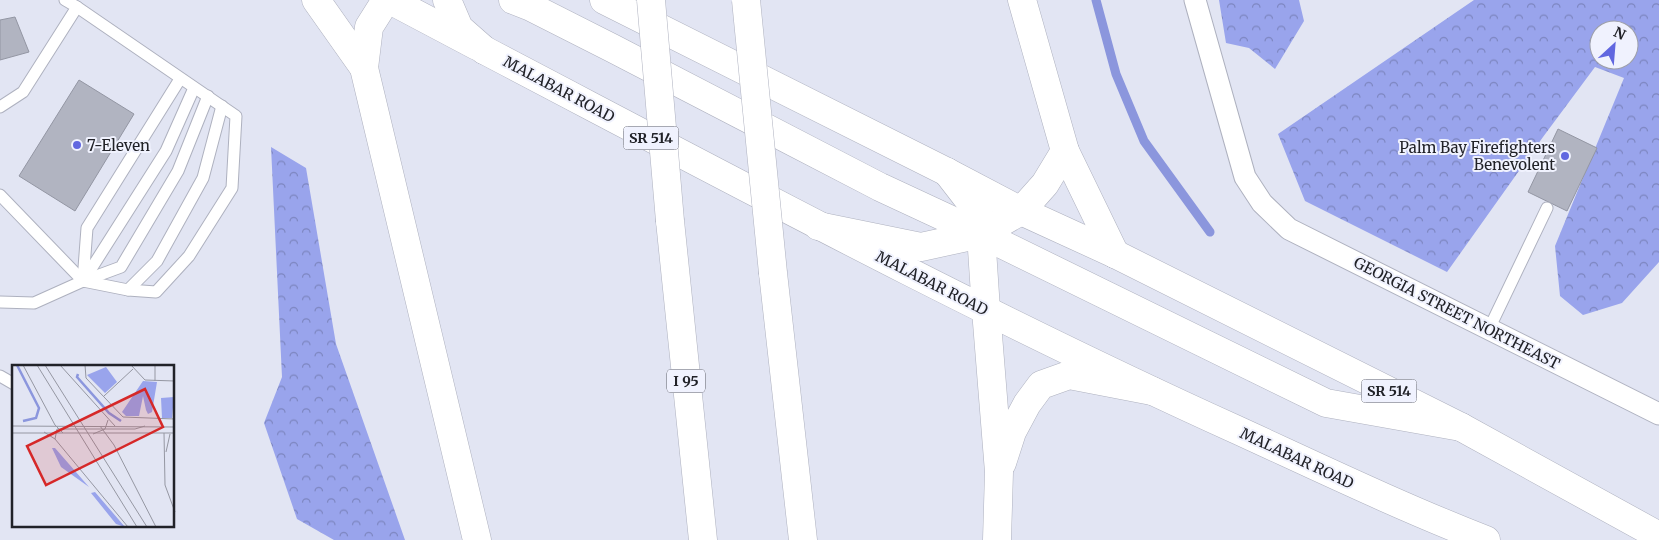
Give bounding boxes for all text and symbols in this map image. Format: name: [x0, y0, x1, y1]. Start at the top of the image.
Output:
north arrow: [1589, 20, 1639, 70]
text: N: [1611, 23, 1629, 44]
street label: MALABAR ROAD: [500, 52, 618, 126]
road number: SR 514: [624, 126, 678, 150]
place label: 7-Eleven: [87, 136, 150, 155]
place label: Palm Bay Firefighters Benevolent: [1399, 138, 1555, 174]
marker: 7-Eleven: [71, 139, 83, 151]
marker: Palm Bay Firefighters Benevolent: [1559, 150, 1571, 162]
street label: MALABAR ROAD: [873, 247, 991, 319]
street label: GEORGIA STREET NORTHEAST: [1351, 253, 1564, 374]
inset map: [12, 365, 175, 528]
road number: I 95: [667, 370, 705, 392]
road number: SR 514: [1362, 380, 1416, 402]
street label: MALABAR ROAD: [1237, 423, 1357, 493]

